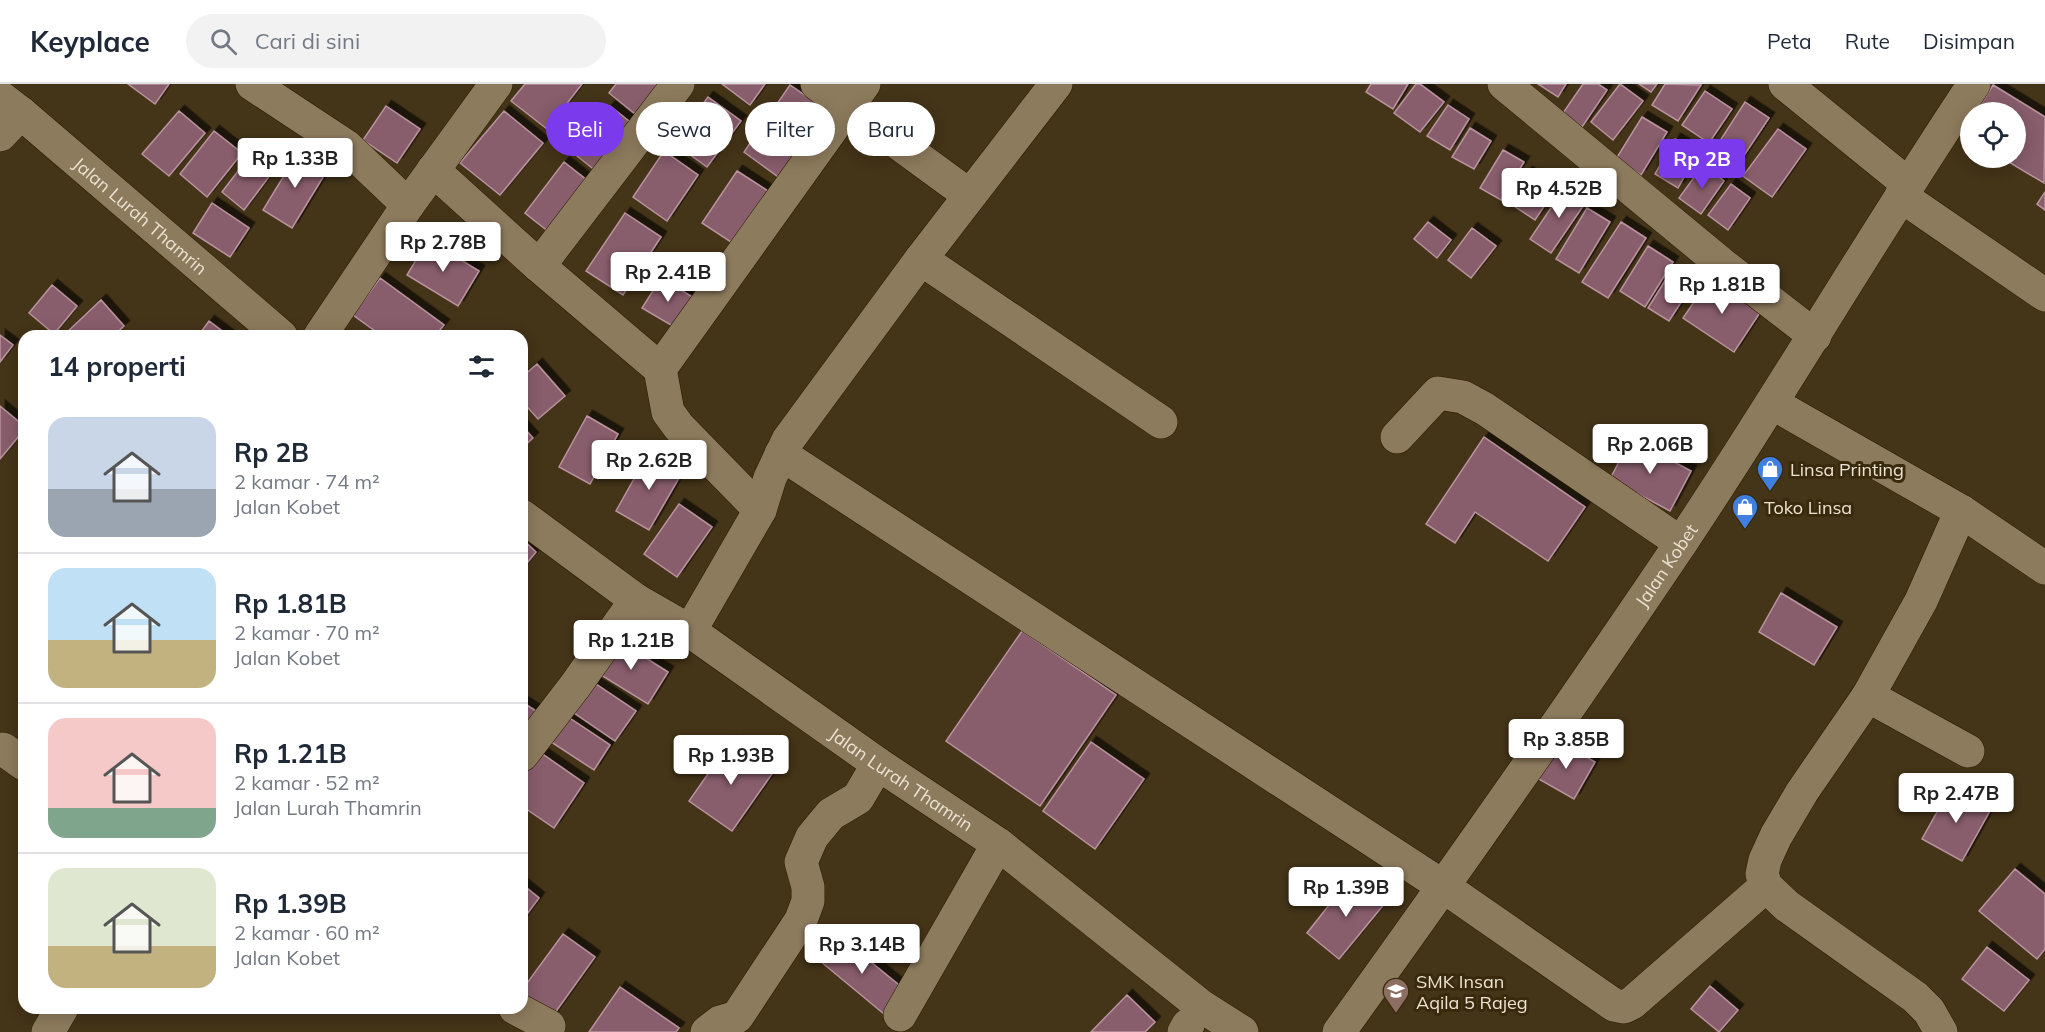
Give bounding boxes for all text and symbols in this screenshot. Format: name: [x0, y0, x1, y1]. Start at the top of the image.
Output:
search box: [186, 14, 606, 68]
text: Keyplace: [30, 24, 150, 59]
icon: search: [207, 25, 240, 58]
text: Cari di sini: [255, 27, 360, 55]
text: Peta: [1767, 28, 1812, 54]
text: Rute: [1845, 28, 1890, 54]
text: Disimpan: [1923, 28, 2015, 54]
chip: Beli: [546, 102, 624, 156]
chip: Sewa: [636, 102, 733, 156]
chip: Filter: [745, 102, 835, 156]
chip: Baru: [847, 102, 935, 156]
map controls: [1960, 102, 2026, 168]
button: locate: [1960, 102, 2026, 168]
pin: Rp 1.33B: [233, 138, 357, 189]
pin: Rp 2B: [1660, 139, 1744, 190]
text: Rp 1.33B: [252, 145, 338, 170]
text: Rp 2B: [1673, 146, 1731, 171]
street label: Jalan Lurah Thamrin: [69, 152, 212, 279]
pin: Rp 4.52B: [1497, 168, 1621, 219]
text: Rp 4.52B: [1516, 175, 1602, 200]
pin: Rp 2.78B: [381, 222, 505, 273]
text: Rp 2.78B: [400, 229, 486, 254]
pin: Rp 2.41B: [606, 252, 730, 303]
text: Rp 2.41B: [625, 259, 711, 284]
pin: Rp 1.81B: [1660, 264, 1784, 315]
text: Rp 1.81B: [1679, 271, 1765, 296]
text: 14 properti: [48, 350, 186, 383]
icon: filters: [465, 350, 498, 383]
pin: Rp 2.06B: [1588, 424, 1712, 475]
text: Rp 2.06B: [1607, 431, 1693, 456]
text: Rp 2B: [234, 436, 309, 469]
pin: Rp 2.62B: [587, 440, 711, 491]
icon: home: [96, 441, 168, 513]
text: Rp 2.62B: [606, 447, 692, 472]
shop icon: Linsa Printing: [1755, 454, 1785, 492]
place label: Linsa Printing: [1790, 458, 1904, 481]
text: 2 kamar · 74 m²: [234, 469, 380, 494]
shop icon: Toko Linsa: [1730, 492, 1760, 530]
text: Jalan Kobet: [234, 494, 340, 519]
place label: Toko Linsa: [1764, 496, 1852, 519]
street label: Jalan Kobet: [1630, 519, 1702, 611]
text: Rp 1.81B: [234, 587, 347, 620]
icon: home: [96, 592, 168, 664]
text: 2 kamar · 70 m²: [234, 620, 380, 645]
pin: Rp 1.21B: [569, 620, 693, 671]
text: Rp 1.21B: [588, 627, 674, 652]
text: Jalan Kobet: [234, 645, 340, 670]
pin: Rp 3.85B: [1504, 719, 1628, 770]
street label: Jalan Lurah Thamrin: [825, 722, 978, 836]
text: Rp 3.85B: [1523, 726, 1609, 751]
pin: Rp 1.93B: [669, 735, 793, 786]
text: Rp 1.21B: [234, 737, 347, 770]
icon: home: [96, 742, 168, 814]
text: Rp 1.93B: [688, 742, 774, 767]
text: 2 kamar · 52 m²: [234, 770, 380, 795]
pin: Rp 2.47B: [1894, 773, 2018, 824]
text: Rp 2.47B: [1913, 780, 1999, 805]
text: Jalan Lurah Thamrin: [234, 795, 422, 820]
pin: Rp 1.39B: [1284, 867, 1408, 918]
text: Rp 1.39B: [1303, 874, 1389, 899]
text: Rp 1.39B: [234, 887, 347, 920]
icon: home: [96, 892, 168, 964]
text: 2 kamar · 60 m²: [234, 920, 380, 945]
pin: Rp 3.14B: [800, 924, 924, 975]
text: Rp 3.14B: [819, 931, 905, 956]
text: Jalan Kobet: [234, 945, 340, 970]
place label: SMK Insan Aqila 5 Rajeg: [1416, 970, 1528, 1014]
school or university icon: SMK Insan Aqila 5 Rajeg: [1381, 976, 1411, 1014]

